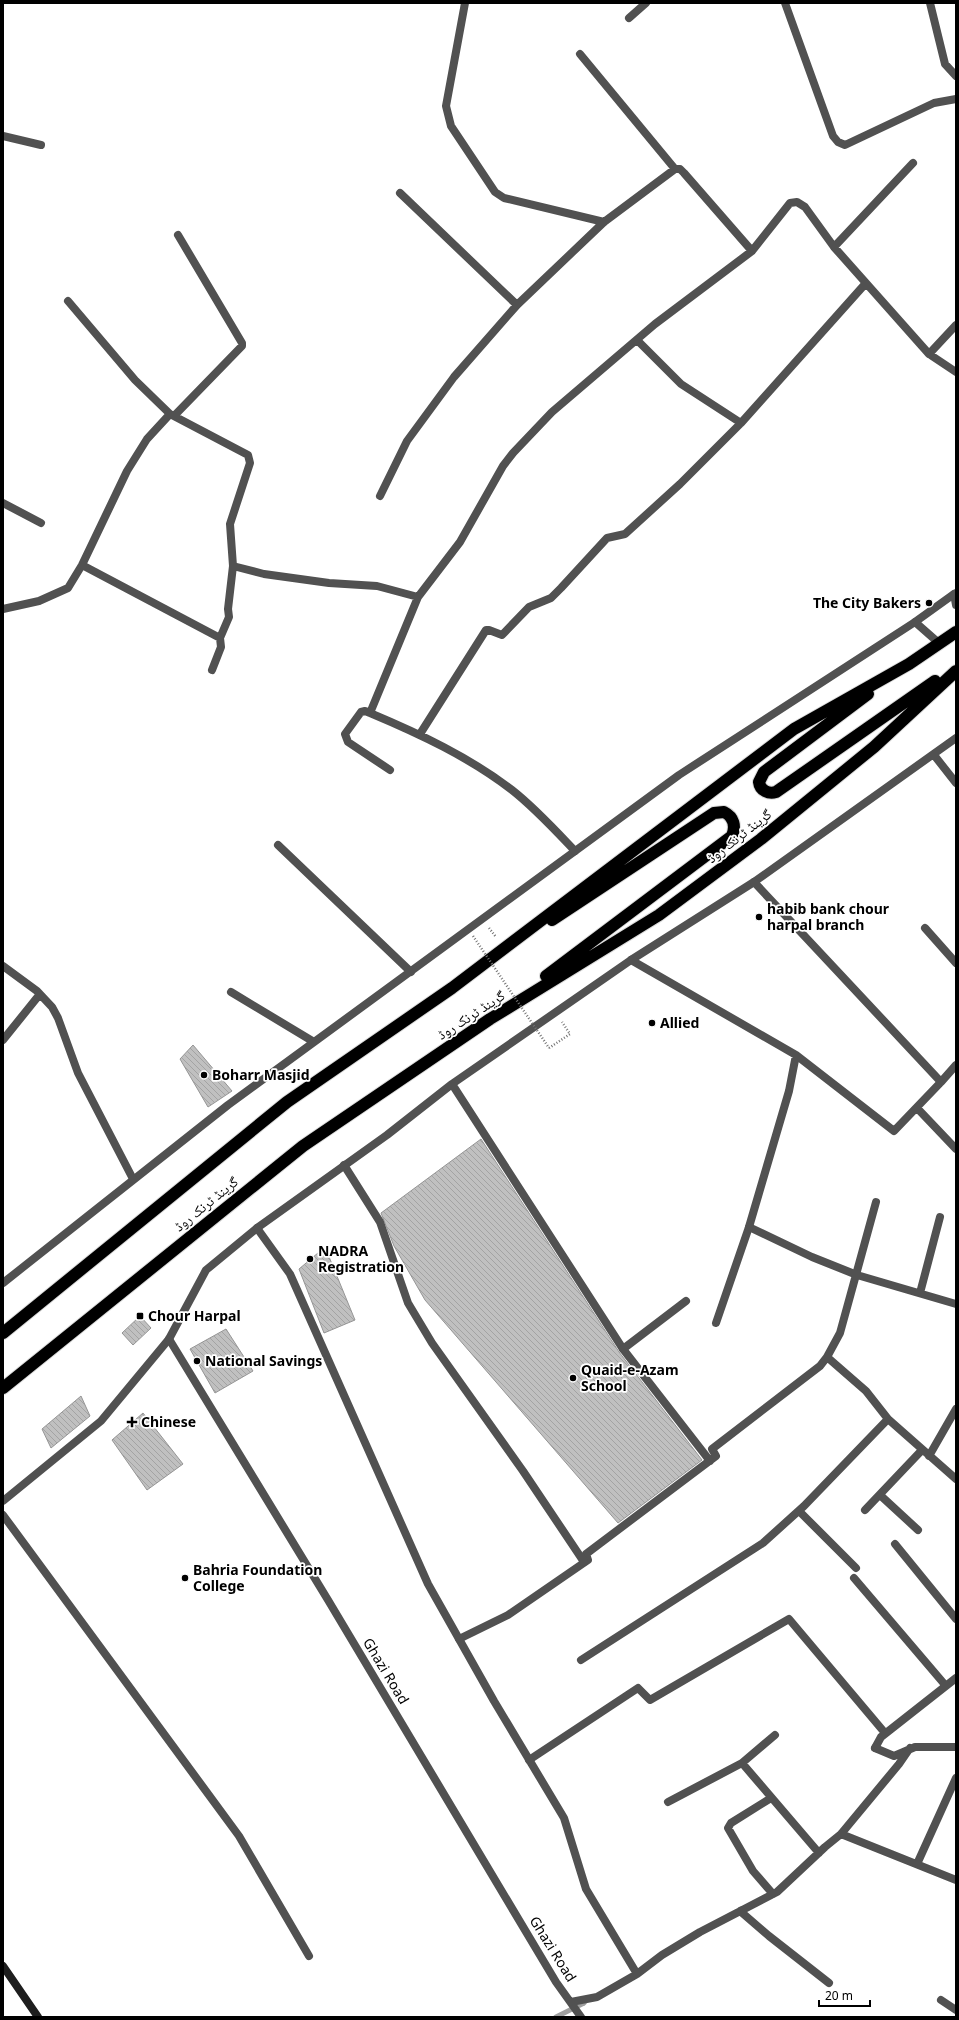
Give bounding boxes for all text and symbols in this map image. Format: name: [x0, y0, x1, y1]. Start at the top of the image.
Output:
place label: The City Bakers: [813, 593, 921, 612]
marker: The City Bakers: [924, 598, 934, 608]
street label: گرینڈ ٹرنک روڈ: [702, 804, 775, 867]
place label: habib bank chour harpal branch: [767, 899, 890, 934]
marker: habib bank chour harpal branch: [754, 912, 764, 922]
street label: گرینڈ ٹرنک روڈ: [433, 985, 508, 1044]
place label: Allied: [660, 1013, 699, 1032]
marker: Allied: [647, 1018, 657, 1028]
place label: Boharr Masjid: [212, 1065, 310, 1084]
marker: Boharr Masjid: [199, 1070, 209, 1080]
street label: گرینڈ ٹرنک روڈ: [170, 1172, 242, 1235]
place label: NADRA Registration: [318, 1241, 404, 1276]
marker: NADRA Registration: [305, 1254, 315, 1264]
place label: Chour Harpal: [148, 1306, 241, 1325]
marker: Chour Harpal: [135, 1311, 145, 1321]
place label: National Savings: [205, 1351, 322, 1370]
marker: National Savings: [192, 1356, 202, 1366]
place label: Quaid-e-Azam School: [581, 1360, 679, 1395]
marker: Quaid-e-Azam School: [568, 1373, 578, 1383]
place label: Chinese: [141, 1412, 196, 1431]
marker: Chinese: [126, 1416, 138, 1428]
place label: Bahria Foundation College: [193, 1560, 322, 1595]
marker: Bahria Foundation College: [180, 1573, 190, 1583]
street label: Ghazi Road: [359, 1634, 414, 1707]
street label: Ghazi Road: [526, 1912, 581, 1985]
scale bar: [819, 1982, 870, 2008]
text: 20 m: [825, 1987, 853, 2004]

